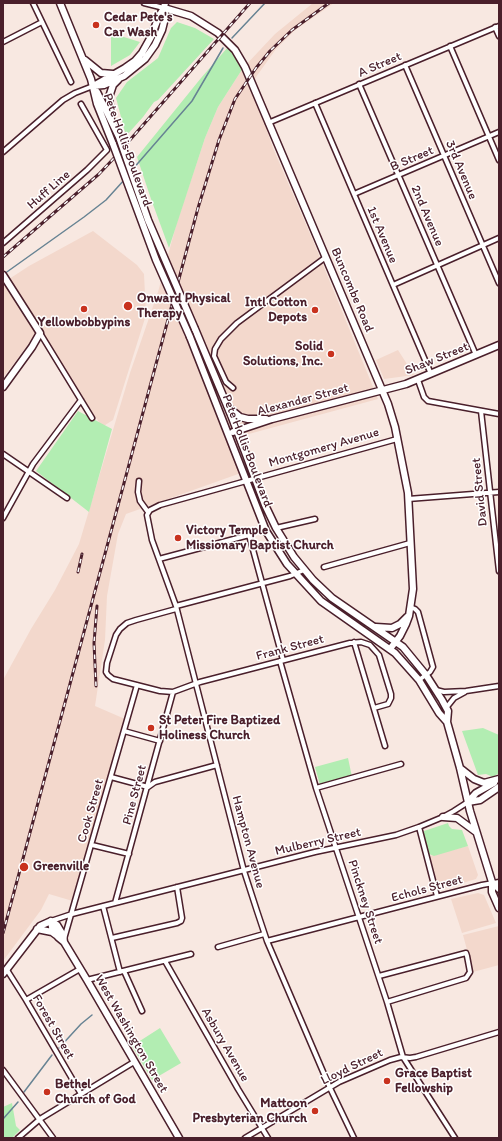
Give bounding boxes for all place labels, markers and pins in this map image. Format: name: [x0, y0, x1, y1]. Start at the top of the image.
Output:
place label: Cedar Pete's Car Wash: [104, 10, 172, 41]
marker: Cedar Pete's Car Wash: [91, 20, 101, 30]
place label: Onward Physical Therapy: [137, 291, 231, 322]
place label: Intl Cotton Depots: [245, 295, 307, 326]
marker: Onward Physical Therapy: [122, 300, 134, 312]
marker: Yellowbobbypins: [79, 304, 89, 314]
marker: Intl Cotton Depots: [310, 305, 320, 315]
place label: Yellowbobbypins: [38, 315, 130, 331]
place label: Solid Solutions, Inc.: [243, 339, 323, 370]
marker: Solid Solutions, Inc.: [326, 349, 336, 359]
place label: Victory Temple Missionary Baptist Church: [186, 523, 334, 554]
marker: Victory Temple Missionary Baptist Church: [173, 533, 183, 543]
place label: St Peter Fire Baptized Holiness Church: [159, 713, 280, 744]
marker: St Peter Fire Baptized Holiness Church: [146, 723, 156, 733]
place label: Greenville: [33, 859, 89, 875]
marker: Greenville: [18, 861, 30, 873]
place label: Grace Baptist Fellowship: [395, 1066, 472, 1097]
marker: Grace Baptist Fellowship: [382, 1076, 392, 1086]
place label: Bethel Church of God: [55, 1077, 136, 1108]
marker: Bethel Church of God: [42, 1087, 52, 1097]
place label: Mattoon Presbyterian Church: [192, 1096, 307, 1127]
marker: Mattoon Presbyterian Church: [310, 1106, 320, 1116]

